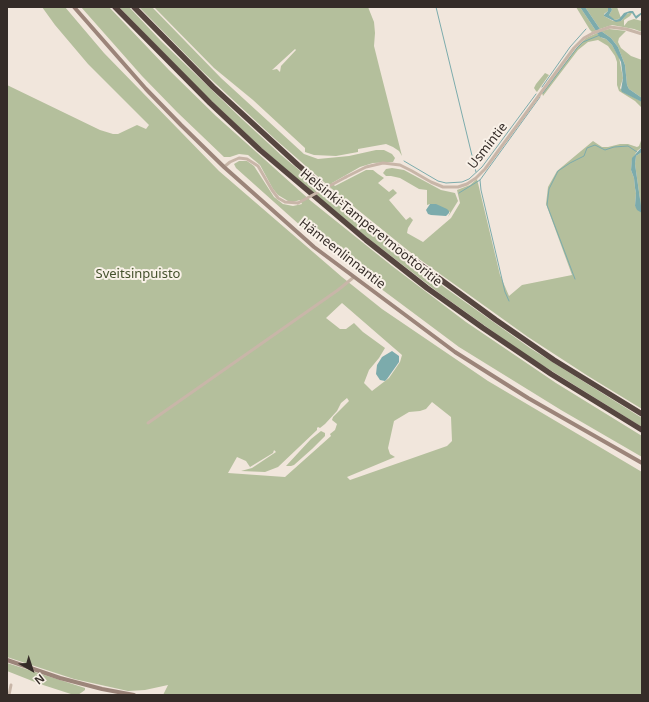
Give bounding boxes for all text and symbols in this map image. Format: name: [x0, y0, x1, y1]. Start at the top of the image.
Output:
street label: Usmintie: [465, 120, 511, 172]
street label: Helsinki-Tampere moottoritie: [297, 166, 445, 290]
street label: Hämeenlinnantie: [296, 215, 388, 293]
park label: Sveitsinpuisto: [96, 266, 180, 282]
north arrow: [12, 650, 52, 690]
text: N: [32, 671, 48, 688]

